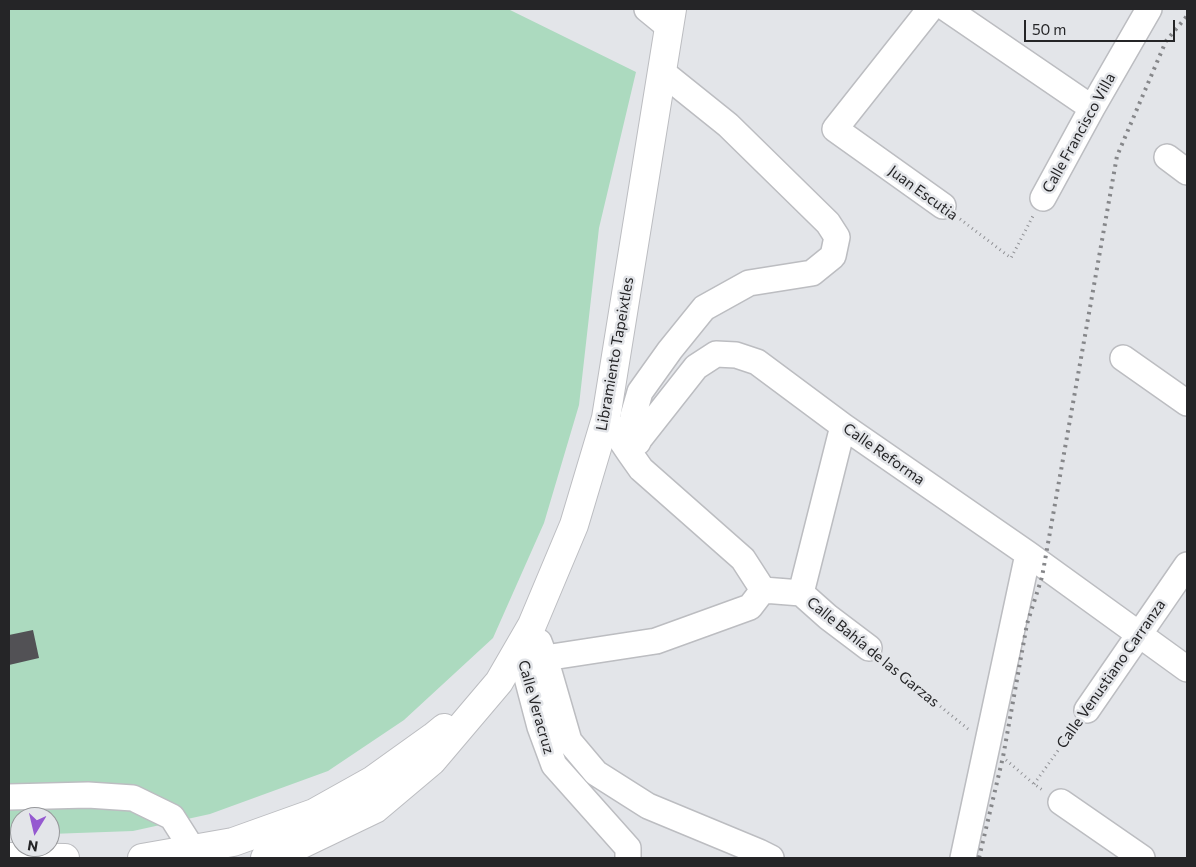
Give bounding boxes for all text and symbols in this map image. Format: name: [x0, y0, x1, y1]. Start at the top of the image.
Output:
scale bar: [1026, 10, 1177, 42]
text: 50 m: [1032, 20, 1066, 38]
street label: Calle Francisco Villa: [1039, 70, 1119, 196]
street label: Juan Escutia: [885, 162, 961, 224]
street label: Libramiento Tapeixtles: [593, 276, 637, 432]
street label: Calle Reforma: [840, 419, 928, 489]
street label: Calle Bahía de las Garzas: [803, 593, 943, 711]
street label: Calle Venustiano Carranza: [1053, 596, 1169, 752]
street label: Calle Veracruz: [514, 658, 558, 756]
north arrow: [10, 807, 60, 857]
text: N: [26, 837, 39, 856]

